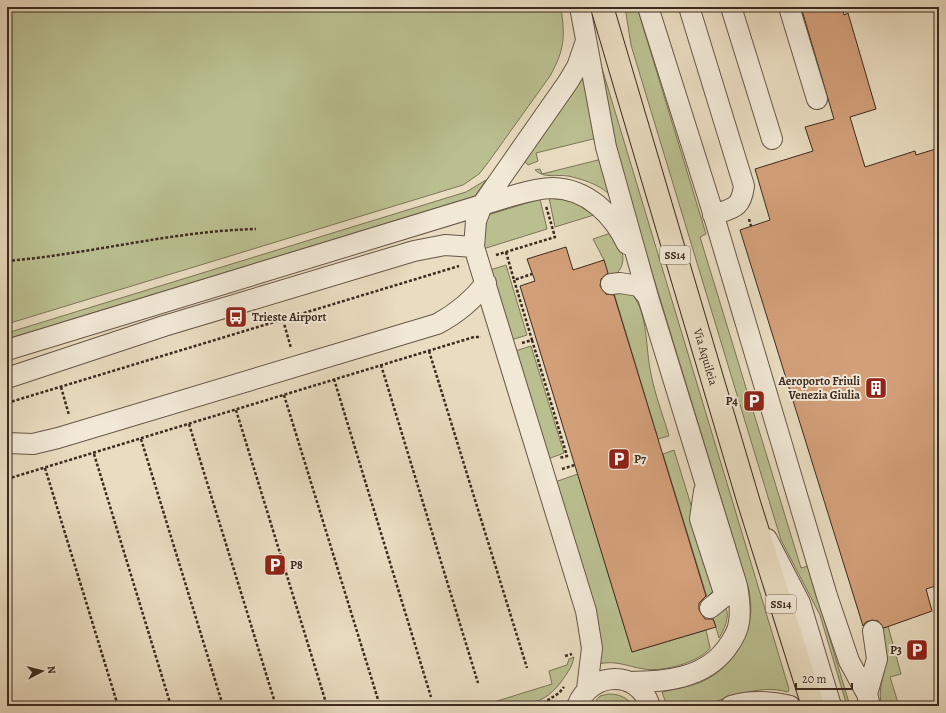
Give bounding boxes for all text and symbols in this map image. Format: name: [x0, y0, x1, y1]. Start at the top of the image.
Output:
road number: SS14: [660, 246, 690, 264]
bus stop icon: Trieste Airport: [223, 304, 249, 330]
place label: Trieste Airport: [252, 309, 326, 325]
street label: Via Aquileia: [689, 326, 722, 388]
place label: Aeroporto Friuli Venezia Giulia: [778, 373, 860, 403]
building icon: Aeroporto Friuli Venezia Giulia: [863, 375, 889, 401]
parking icon: P4: [741, 388, 767, 414]
place label: P4: [725, 393, 738, 409]
parking icon: P7: [606, 446, 632, 472]
place label: P7: [634, 451, 647, 467]
parking icon: P8: [262, 552, 288, 578]
place label: P8: [290, 557, 303, 573]
road number: SS14: [766, 595, 796, 613]
parking icon: P3: [904, 637, 930, 663]
place label: P3: [890, 642, 902, 658]
north arrow: [22, 651, 62, 691]
text: N: [43, 665, 59, 675]
scale bar: [796, 665, 852, 691]
text: 20 m: [802, 671, 826, 687]

